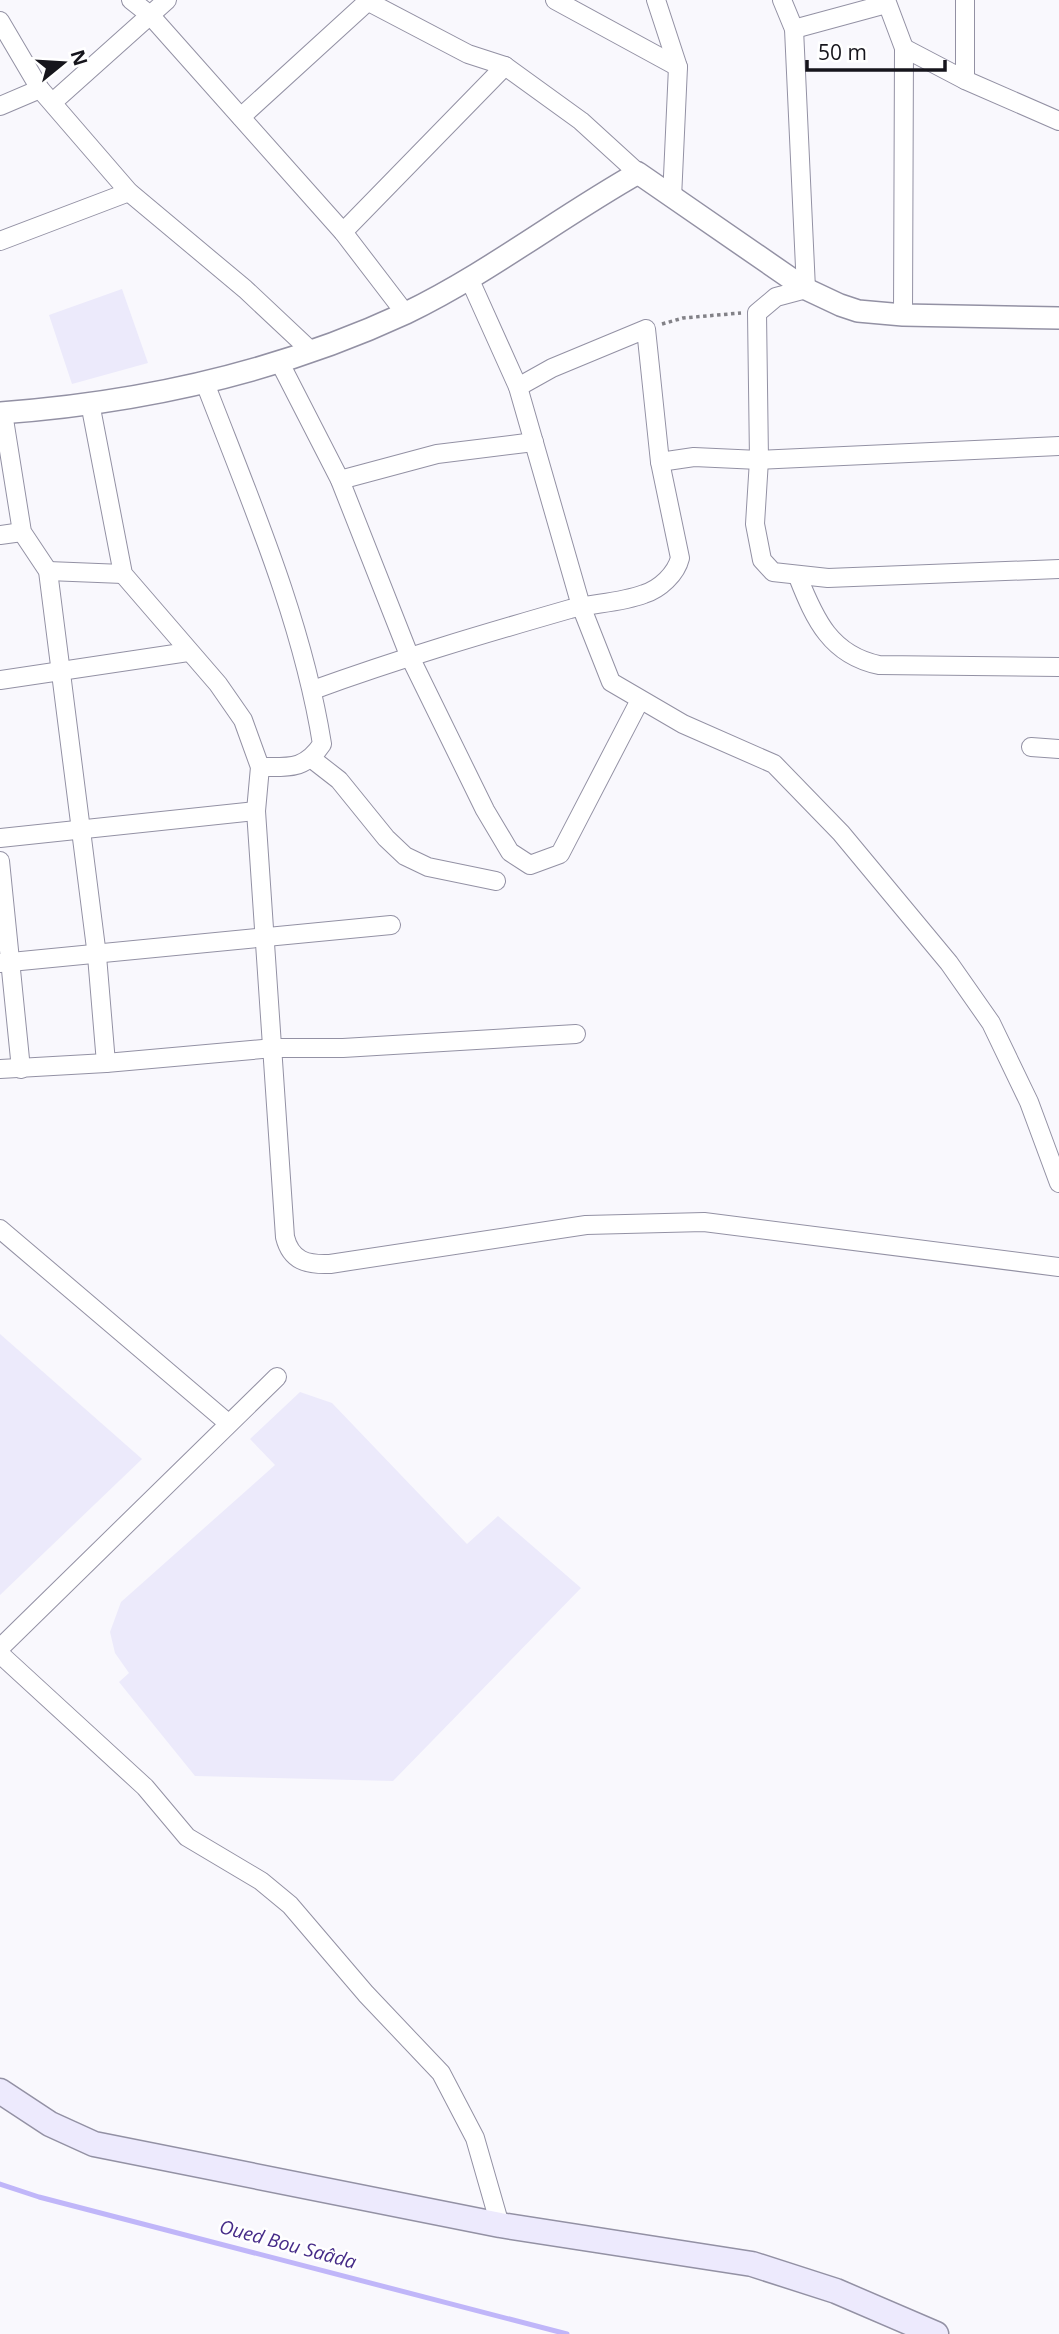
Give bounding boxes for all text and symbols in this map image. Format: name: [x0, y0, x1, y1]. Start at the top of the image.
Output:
north arrow: [28, 28, 98, 98]
scale bar: [807, 28, 945, 72]
text: 50 m: [818, 38, 867, 66]
text: N: [64, 46, 94, 69]
water label: Oued Bou Saâda: [217, 2213, 360, 2275]

